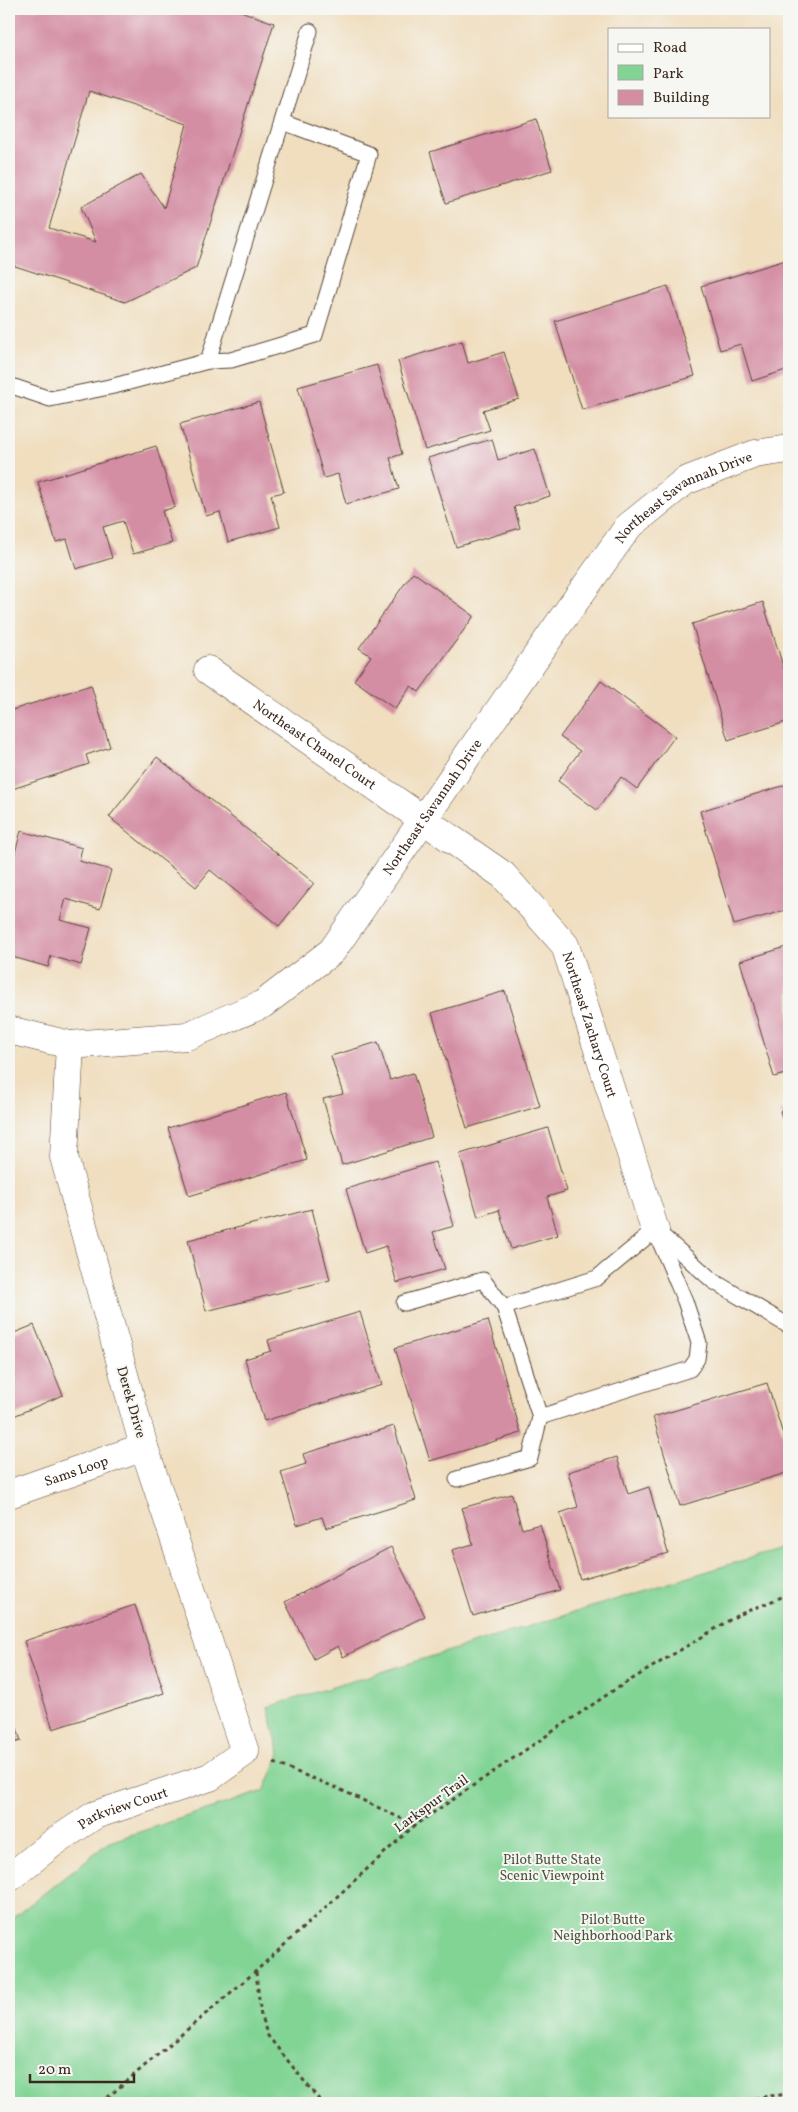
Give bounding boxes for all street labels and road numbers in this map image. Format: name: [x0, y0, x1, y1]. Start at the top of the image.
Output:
street label: Northeast Savannah Drive: [611, 448, 756, 548]
street label: Northeast Chanel Court: [248, 696, 379, 795]
street label: Northeast Savannah Drive: [379, 735, 487, 880]
street label: Northeast Zachary Court: [557, 949, 621, 1101]
street label: Derek Drive: [111, 1364, 150, 1441]
street label: Sams Loop: [42, 1452, 111, 1492]
street label: Larkspur Trail: [391, 1771, 473, 1838]
street label: Parkview Court: [74, 1784, 171, 1835]

